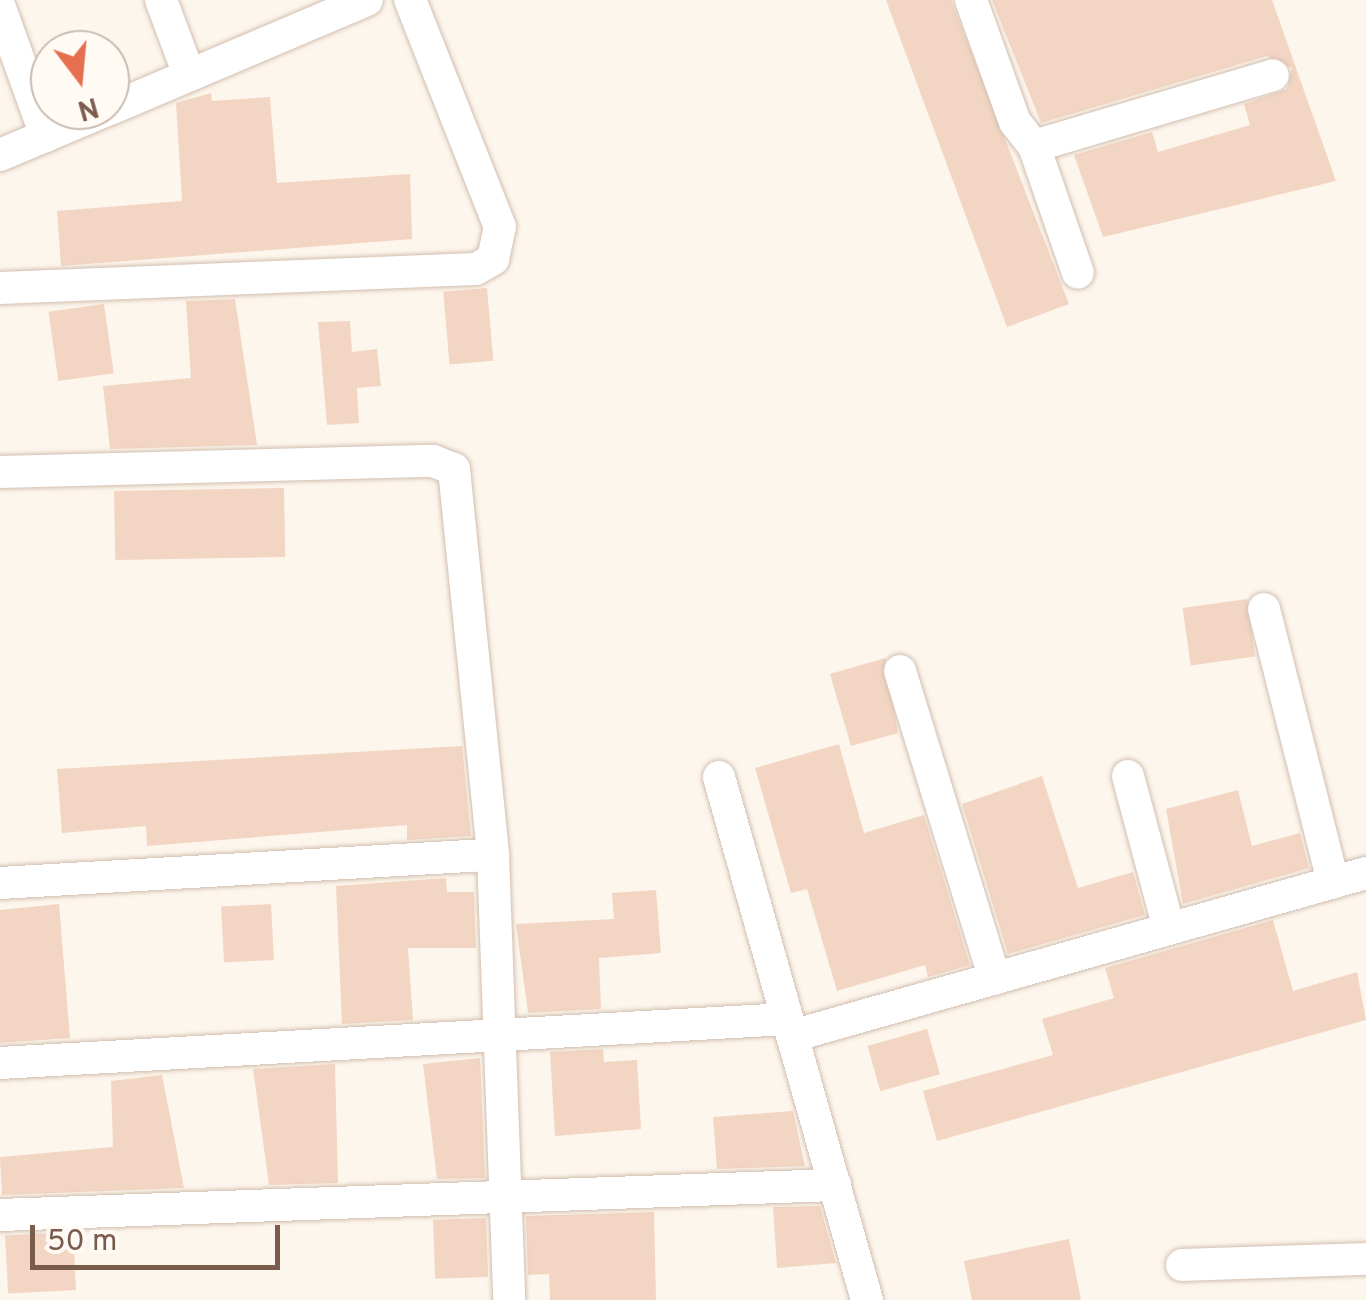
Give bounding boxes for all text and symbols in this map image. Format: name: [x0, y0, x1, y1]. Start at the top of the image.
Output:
north arrow: [30, 30, 130, 130]
text: N: [73, 87, 102, 127]
scale bar: [35, 1205, 285, 1267]
text: 50 m: [47, 1224, 117, 1261]

